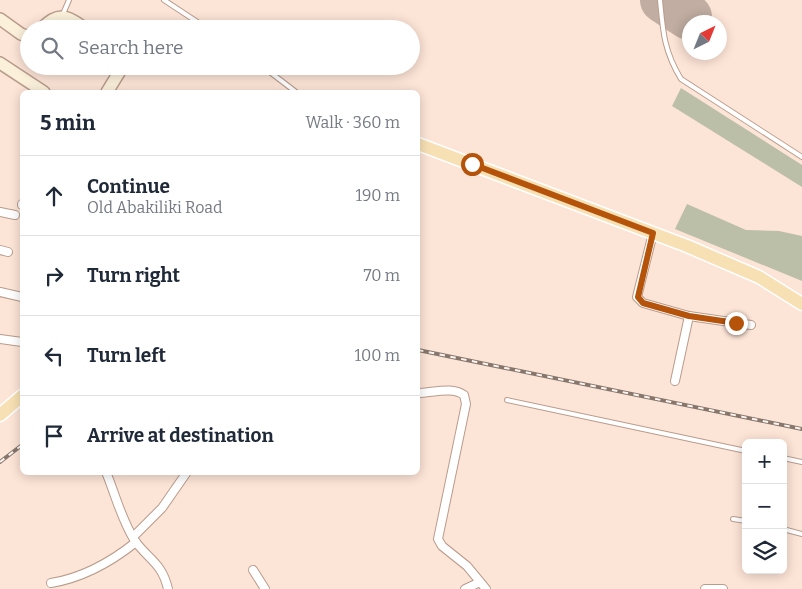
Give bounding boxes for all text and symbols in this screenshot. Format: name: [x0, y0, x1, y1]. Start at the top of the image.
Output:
north arrow: [682, 15, 727, 60]
search box: [20, 20, 420, 75]
icon: search: [38, 34, 66, 62]
text: Search here: [78, 36, 183, 59]
text: 5 min: [40, 110, 96, 136]
text: Walk · 360 m: [306, 113, 400, 132]
route start: [461, 153, 484, 176]
text: Continue: [87, 175, 170, 198]
icon: ahead: [40, 182, 68, 210]
text: 190 m: [355, 186, 400, 205]
text: Old Abakiliki Road: [87, 198, 223, 217]
icon: right: [40, 262, 68, 290]
text: Turn right: [87, 264, 180, 287]
text: 70 m: [364, 266, 400, 285]
route end: [725, 312, 748, 335]
icon: left: [40, 342, 68, 370]
text: Turn left: [87, 344, 166, 367]
text: 100 m: [355, 346, 400, 365]
icon: arrive: [40, 422, 68, 450]
text: Arrive at destination: [87, 424, 274, 447]
map controls: [742, 439, 787, 574]
button: +: [742, 439, 787, 484]
button: −: [742, 484, 787, 529]
button: layers: [742, 529, 787, 574]

